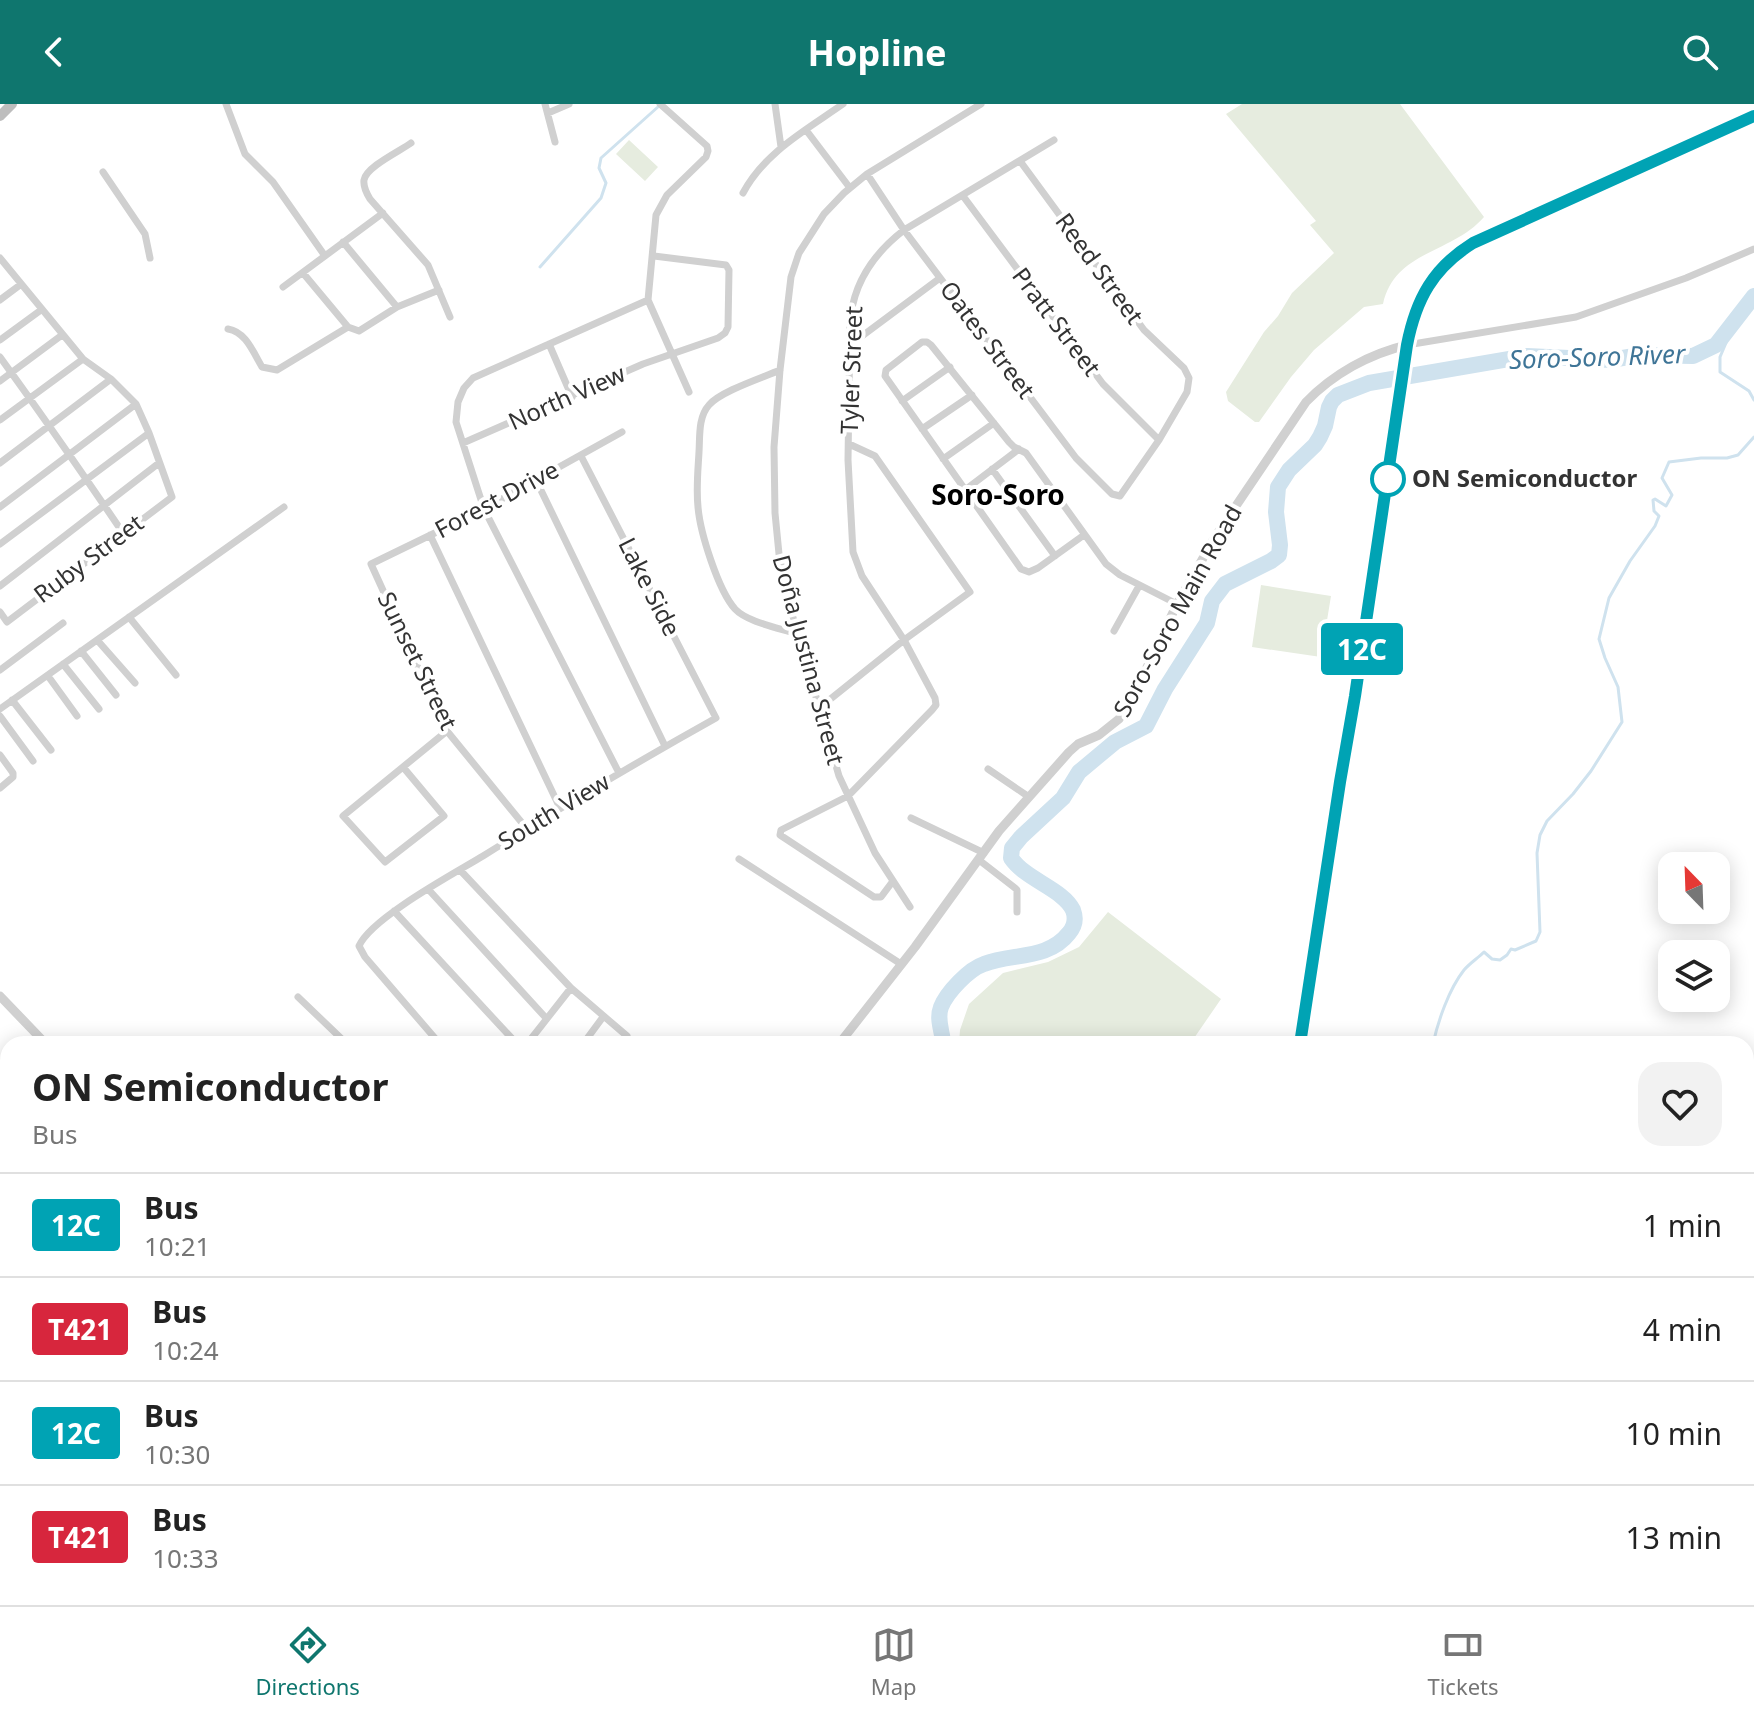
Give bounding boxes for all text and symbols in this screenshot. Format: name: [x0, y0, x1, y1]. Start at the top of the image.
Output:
text: Hopline: [807, 28, 947, 77]
icon: back: [32, 30, 76, 74]
icon: search: [1678, 30, 1722, 74]
street label: Reed Street: [1049, 206, 1152, 331]
street label: Pratt Street: [1006, 260, 1109, 382]
street label: Oates Street: [933, 274, 1043, 405]
street label: Tyler Street: [832, 305, 869, 434]
water label: Soro-Soro River: [1508, 335, 1687, 377]
street label: North View: [503, 356, 630, 437]
street label: Forest Drive: [429, 452, 564, 545]
place label: ON Semiconductor: [1412, 461, 1637, 494]
marker: ON Semiconductor: [1371, 462, 1405, 496]
district label: Soro-Soro: [931, 475, 1065, 513]
street label: Soro-Soro Main Road: [1105, 498, 1249, 722]
street label: Ruby Street: [26, 505, 150, 610]
street label: Lake Side: [612, 531, 689, 641]
street label: Doña Justina Street: [766, 551, 853, 768]
street label: Sunset Street: [371, 586, 466, 735]
line badge: 12C: [1316, 623, 1408, 675]
text: 12C: [1337, 630, 1387, 668]
street label: South View: [491, 764, 615, 857]
north arrow: [1658, 852, 1730, 924]
map controls: [1658, 852, 1730, 1012]
button: layers: [1658, 940, 1730, 1012]
text: ON Semiconductor: [32, 1060, 388, 1112]
button: heart: [1638, 1062, 1722, 1146]
text: Bus: [32, 1116, 77, 1152]
text: Bus: [144, 1187, 199, 1228]
text: 1 min: [1643, 1205, 1722, 1246]
text: 12C: [51, 1206, 101, 1244]
text: 10:21: [144, 1228, 210, 1264]
text: Bus: [152, 1291, 207, 1332]
text: 4 min: [1643, 1309, 1722, 1350]
text: T421: [48, 1310, 112, 1348]
text: 10:24: [152, 1332, 219, 1368]
text: Bus: [144, 1395, 199, 1436]
text: 10 min: [1626, 1413, 1722, 1454]
text: 12C: [51, 1414, 101, 1452]
text: 10:30: [144, 1436, 210, 1472]
text: Bus: [152, 1499, 207, 1540]
text: 13 min: [1626, 1517, 1722, 1558]
text: T421: [48, 1518, 112, 1556]
text: 10:33: [152, 1540, 219, 1576]
tab: Directions: [255, 1623, 360, 1701]
tab: Map: [871, 1623, 917, 1701]
tab: Tickets: [1427, 1623, 1499, 1701]

